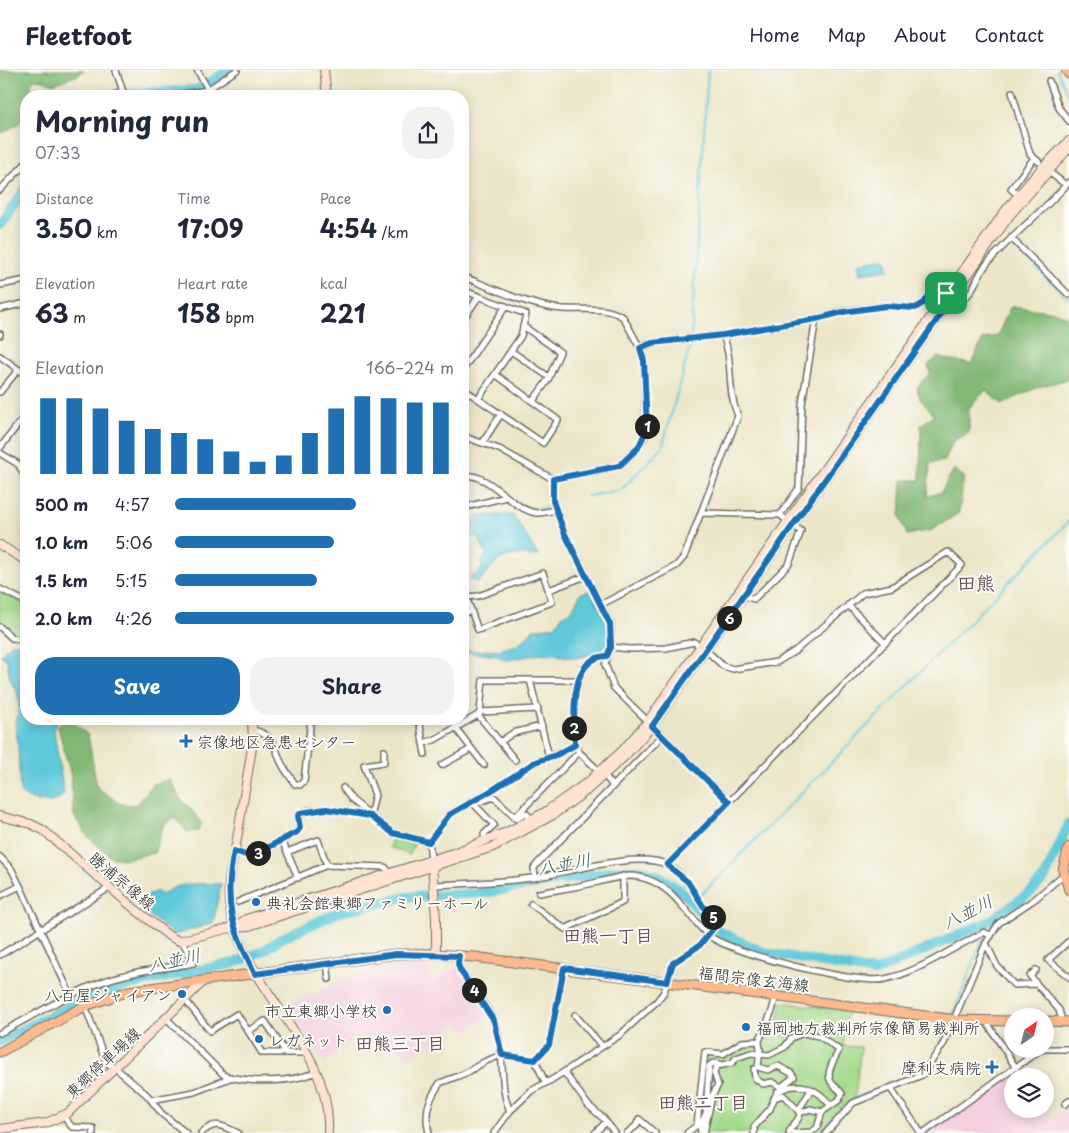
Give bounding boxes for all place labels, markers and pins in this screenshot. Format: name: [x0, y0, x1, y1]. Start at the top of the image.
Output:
pin: [925, 272, 967, 314]
pin: 1: [634, 414, 660, 438]
pin: 6: [716, 606, 742, 630]
pin: 2: [562, 716, 586, 740]
place label: 宗像地区急患センター: [197, 729, 356, 753]
marker: 宗像地区急患センター: [179, 734, 193, 748]
pin: 3: [246, 840, 270, 866]
place label: 典礼会館東郷ファミリーホール: [266, 890, 489, 914]
marker: 典礼会館東郷ファミリーホール: [250, 896, 262, 908]
pin: 5: [700, 904, 726, 930]
pin: 4: [462, 978, 486, 1002]
place label: 八百屋ジャイアン: [44, 982, 172, 1006]
marker: 八百屋ジャイアン: [176, 988, 188, 1000]
place label: 市立東郷小学校: [265, 998, 377, 1022]
marker: 市立東郷小学校: [381, 1004, 393, 1016]
place label: 福岡地方裁判所宗像簡易裁判所: [756, 1015, 980, 1039]
marker: 福岡地方裁判所宗像簡易裁判所: [740, 1021, 752, 1033]
place label: レガネット: [269, 1027, 348, 1051]
marker: レガネット: [253, 1033, 265, 1045]
place label: 摩利支病院: [901, 1055, 981, 1079]
marker: 摩利支病院: [985, 1060, 999, 1074]

